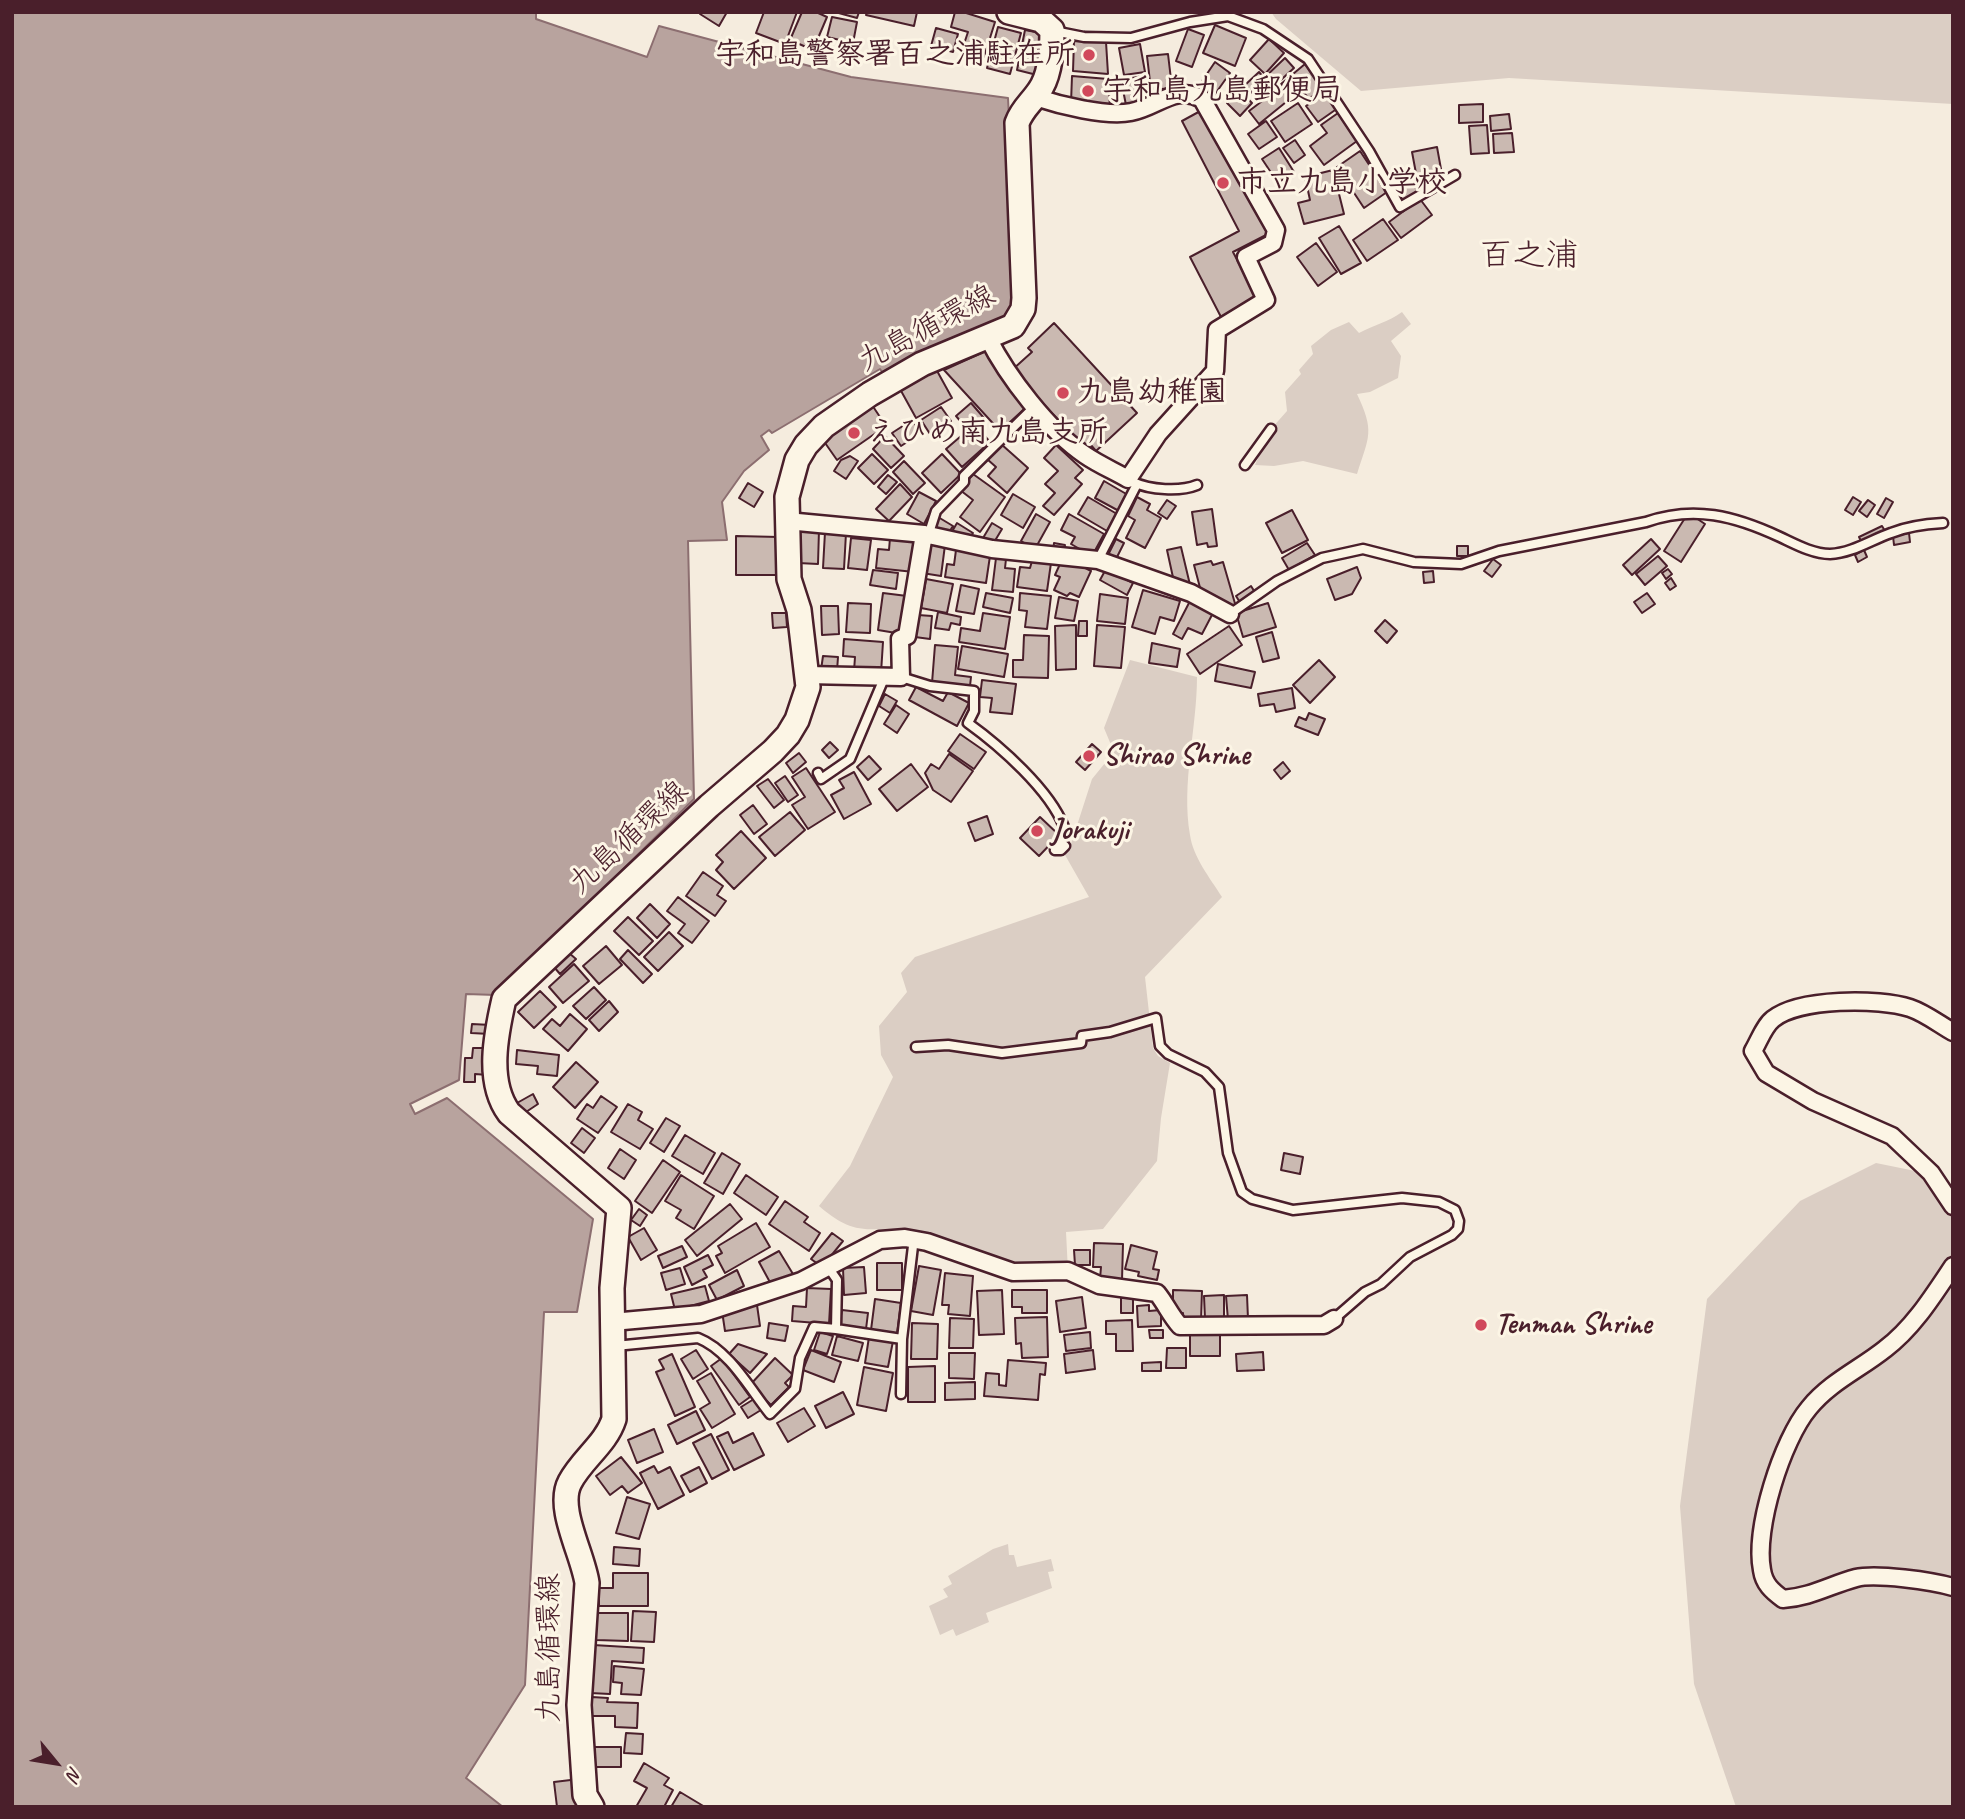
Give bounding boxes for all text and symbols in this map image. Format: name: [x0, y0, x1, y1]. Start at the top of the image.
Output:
place label: 宇和島警察署百之浦駐在所: [715, 37, 1075, 73]
marker: 宇和島警察署百之浦駐在所: [1081, 47, 1097, 63]
place label: 宇和島九島郵便局: [1102, 73, 1342, 109]
marker: 宇和島九島郵便局: [1080, 83, 1096, 99]
place label: 市立九島小学校: [1237, 165, 1447, 201]
marker: 市立九島小学校: [1215, 175, 1231, 191]
district label: 百之浦: [1480, 236, 1578, 276]
street label: 九島循環線: [852, 278, 1002, 380]
place label: 九島幼稚園: [1077, 375, 1227, 411]
marker: 九島幼稚園: [1055, 385, 1071, 401]
place label: えひめ南九島支所: [868, 415, 1108, 451]
marker: えひめ南九島支所: [846, 425, 862, 441]
place label: Shirao Shrine: [1103, 738, 1250, 774]
marker: Shirao Shrine: [1081, 748, 1097, 764]
street label: 九島循環線: [562, 774, 696, 902]
place label: Jorakuji: [1051, 813, 1129, 849]
marker: Jorakuji: [1029, 823, 1045, 839]
place label: Tenman Shrine: [1495, 1307, 1652, 1343]
marker: Tenman Shrine: [1473, 1317, 1489, 1333]
street label: 九島循環線: [532, 1573, 568, 1723]
north arrow: [21, 1728, 91, 1798]
text: N: [61, 1762, 88, 1785]

